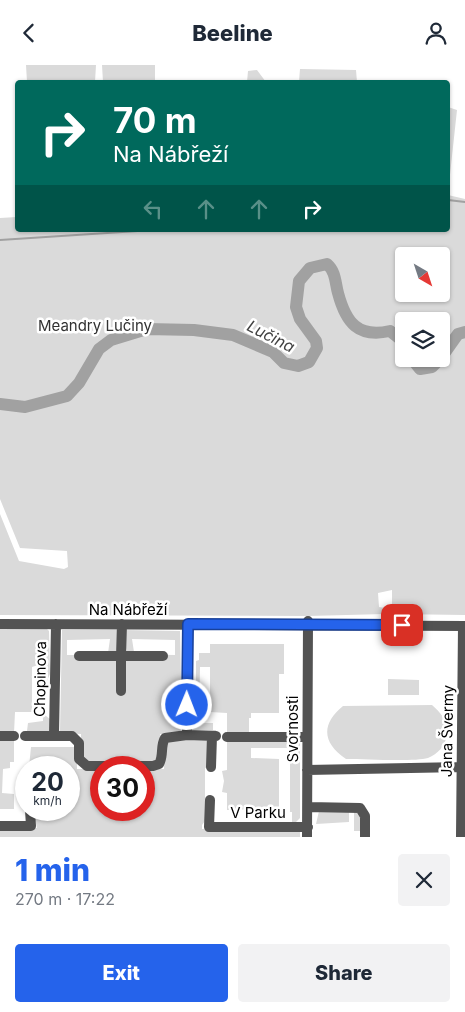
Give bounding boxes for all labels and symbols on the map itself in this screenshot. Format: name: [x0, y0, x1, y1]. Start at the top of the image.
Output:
north arrow: [395, 247, 450, 303]
park label: Meandry Lučiny: [38, 316, 153, 335]
water label: Lučina: [244, 316, 298, 357]
street label: Na Nábřeží: [89, 600, 168, 619]
pin: [381, 604, 423, 646]
street label: Chopinova: [30, 641, 50, 717]
position arrow: [160, 678, 212, 730]
street label: Jana Švermy: [437, 684, 457, 777]
street label: Svornosti: [283, 696, 302, 762]
speed limit sign: 30: [90, 756, 155, 821]
street label: V Parku: [230, 803, 286, 822]

